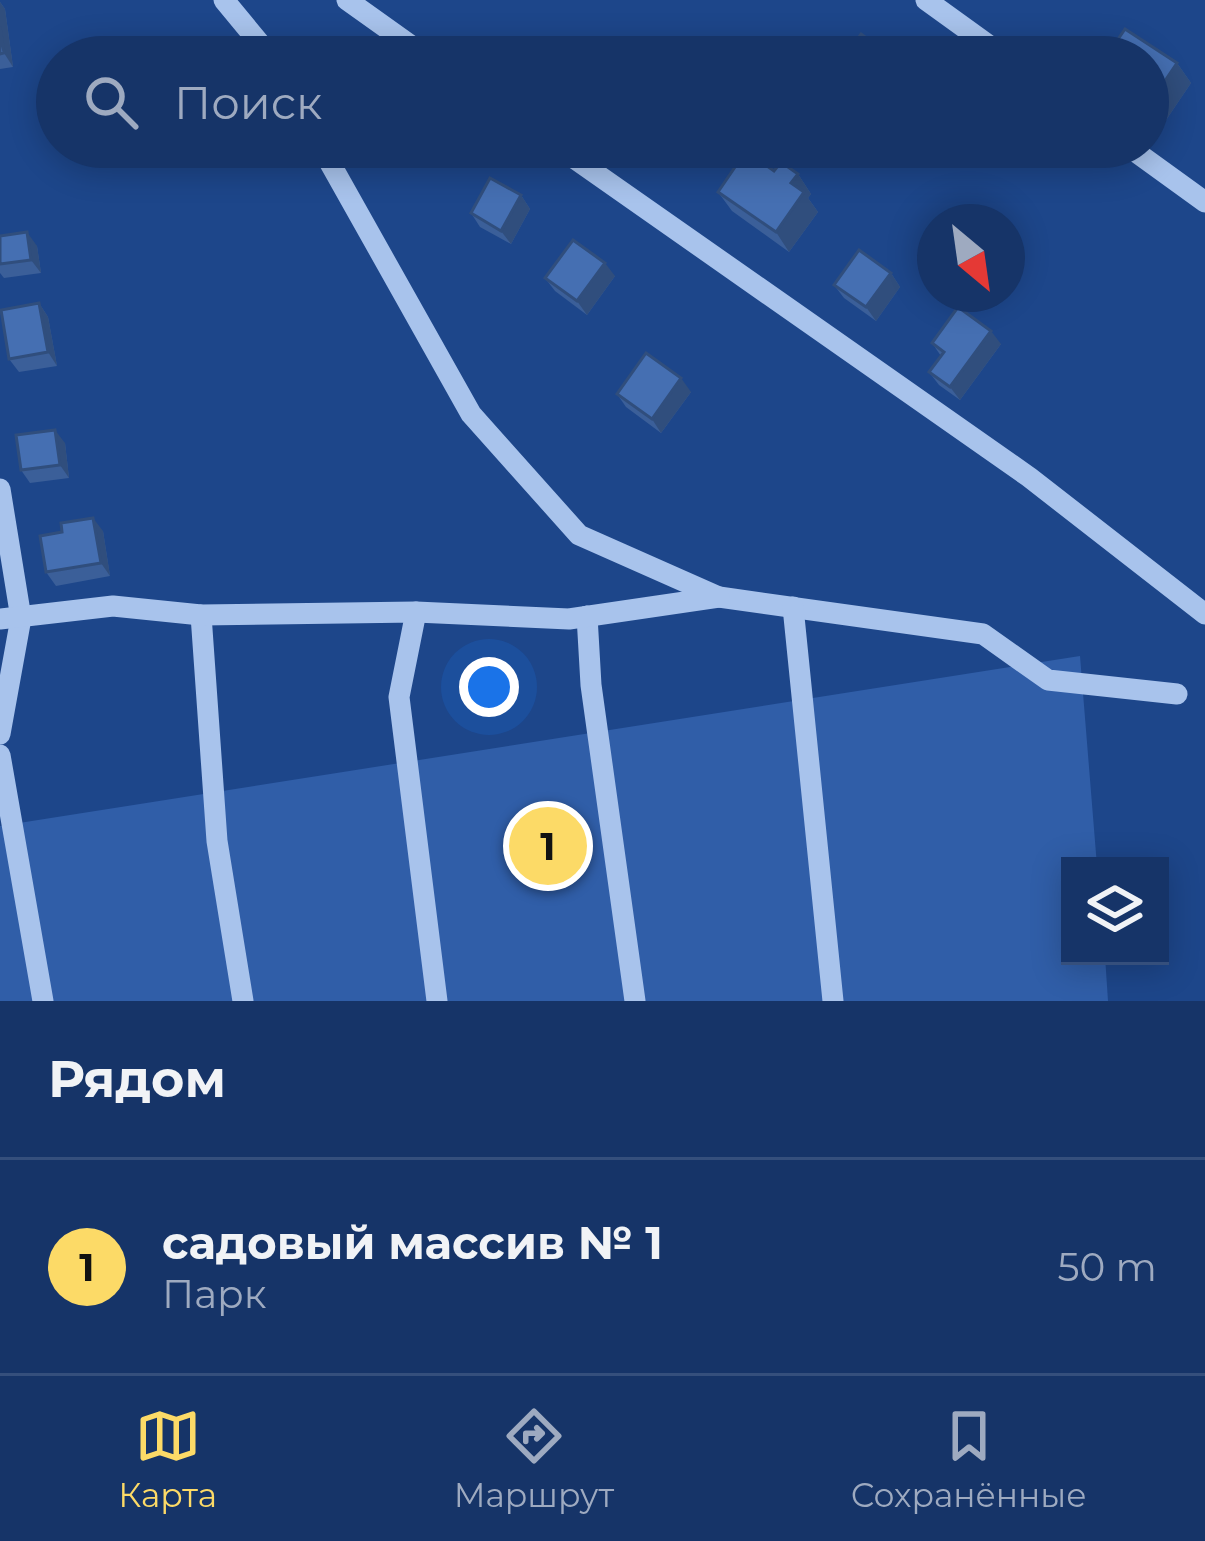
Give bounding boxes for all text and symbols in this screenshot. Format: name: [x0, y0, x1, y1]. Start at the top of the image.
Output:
search box: [36, 36, 1169, 168]
icon: search: [78, 69, 144, 135]
text: Поиск: [174, 75, 322, 130]
north arrow: [917, 204, 1025, 312]
your location: [459, 657, 519, 717]
pin: 1: [509, 801, 587, 891]
map controls: [1061, 857, 1169, 965]
button: layers: [1061, 857, 1169, 965]
text: Рядом: [48, 1048, 226, 1110]
text: садовый массив № 1: [162, 1215, 663, 1270]
text: 1: [79, 1243, 95, 1291]
text: 50 m: [1058, 1243, 1157, 1291]
text: Парк: [162, 1270, 266, 1318]
tab: Карта: [118, 1403, 217, 1515]
tab: Маршрут: [454, 1403, 614, 1515]
tab: Сохранённые: [851, 1403, 1087, 1515]

